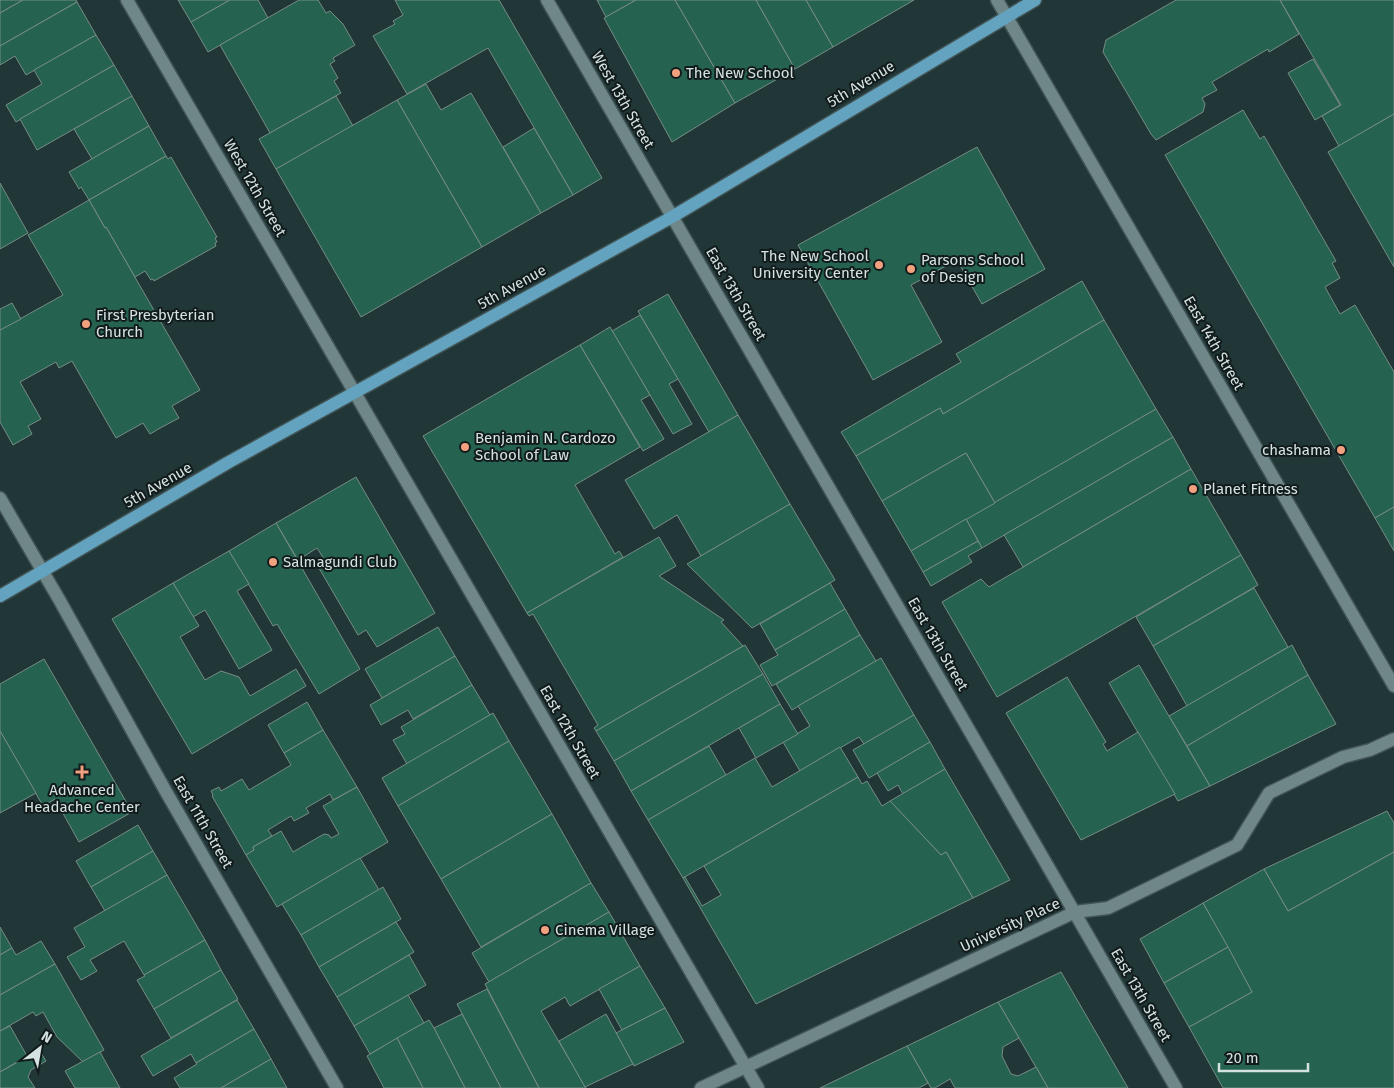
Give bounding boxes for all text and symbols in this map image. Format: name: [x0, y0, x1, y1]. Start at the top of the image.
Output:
street label: West 13th Street: [588, 48, 659, 152]
street label: 5th Avenue: [824, 57, 898, 111]
place label: The New School: [686, 64, 795, 82]
marker: The New School: [670, 67, 682, 79]
street label: West 12th Street: [220, 136, 290, 240]
street label: East 13th Street: [702, 244, 770, 345]
place label: The New School University Center: [753, 247, 870, 282]
place label: Parsons School of Design: [921, 251, 1025, 286]
marker: The New School University Center: [873, 259, 885, 271]
street label: 5th Avenue: [475, 261, 549, 313]
marker: Parsons School of Design: [905, 263, 917, 275]
street label: East 14th Street: [1180, 293, 1248, 394]
place label: First Presbyterian Church: [96, 306, 215, 341]
marker: First Presbyterian Church: [80, 318, 92, 330]
place label: Benjamin N. Cardozo School of Law: [475, 429, 616, 464]
marker: Benjamin N. Cardozo School of Law: [459, 441, 471, 453]
place label: chashama: [1262, 441, 1331, 459]
marker: chashama: [1335, 444, 1347, 456]
street label: 5th Avenue: [121, 458, 195, 512]
place label: Planet Fitness: [1203, 480, 1298, 498]
marker: Planet Fitness: [1187, 483, 1199, 495]
place label: Salmagundi Club: [283, 553, 397, 571]
marker: Salmagundi Club: [267, 556, 279, 568]
street label: East 13th Street: [904, 594, 972, 695]
street label: East 12th Street: [536, 682, 604, 782]
marker: Advanced Headache Center: [75, 765, 89, 779]
street label: East 11th Street: [169, 773, 237, 872]
place label: Advanced Headache Center: [24, 781, 140, 816]
street label: University Place: [957, 894, 1063, 956]
place label: Cinema Village: [555, 921, 655, 939]
marker: Cinema Village: [539, 924, 551, 936]
street label: East 13th Street: [1107, 945, 1175, 1046]
north arrow: [15, 1023, 65, 1073]
text: N: [38, 1028, 55, 1047]
scale bar: [1219, 1040, 1308, 1072]
text: 20 m: [1226, 1049, 1259, 1067]

